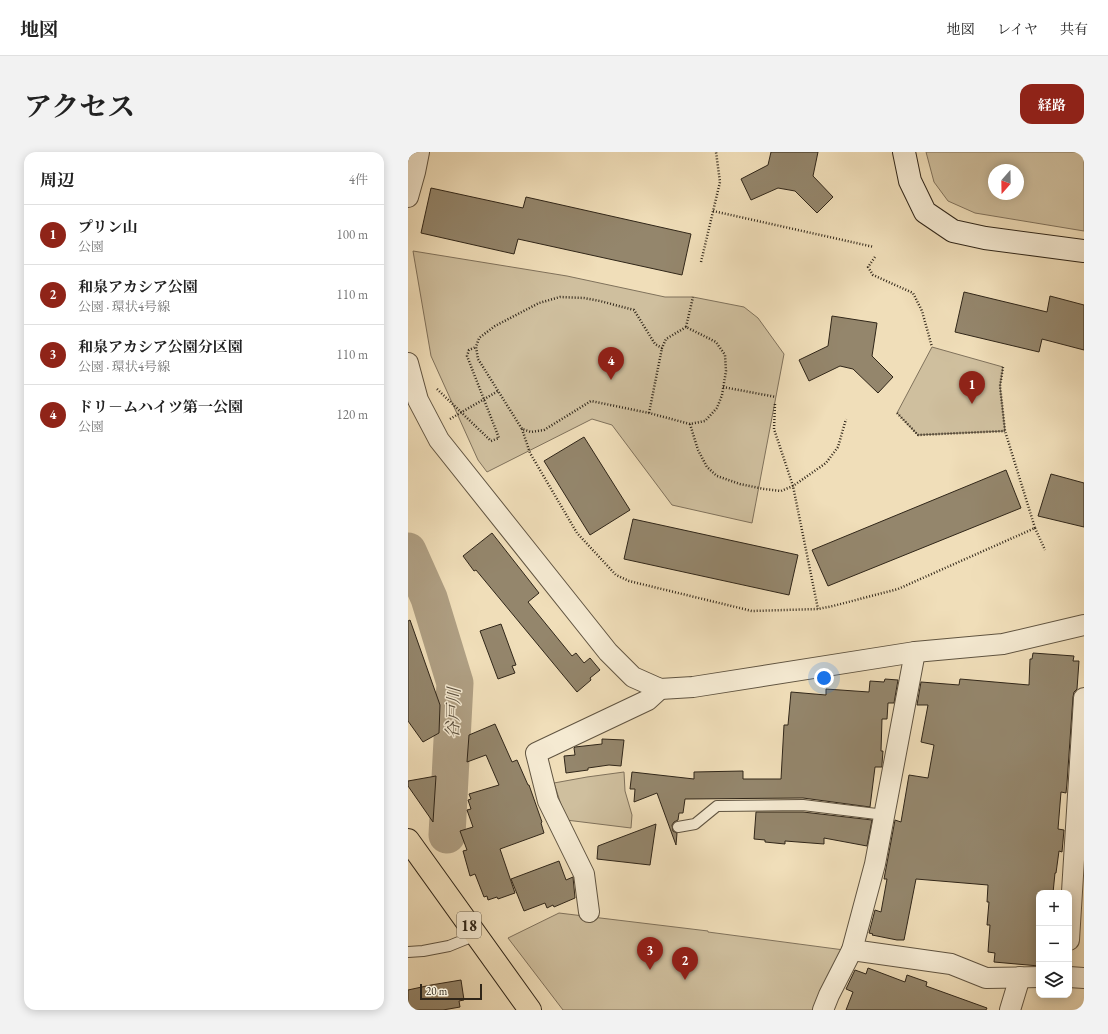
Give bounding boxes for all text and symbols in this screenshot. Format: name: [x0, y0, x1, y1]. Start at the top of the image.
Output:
text: 地図: [20, 17, 58, 42]
text: 地図: [947, 20, 975, 38]
text: レイヤ: [997, 20, 1038, 38]
text: 共有: [1060, 20, 1088, 38]
button: 経路: [1020, 84, 1084, 124]
text: アクセス: [24, 88, 135, 124]
north arrow: [988, 164, 1024, 200]
text: 周辺: [40, 169, 74, 191]
text: 4件: [349, 171, 368, 188]
text: プリン山: [78, 217, 137, 236]
text: 1: [50, 226, 56, 243]
text: 100 m: [337, 226, 368, 243]
text: 公園: [78, 238, 104, 255]
text: 和泉アカシア公園: [78, 277, 198, 296]
text: 2: [50, 286, 56, 303]
text: 110 m: [337, 286, 368, 303]
text: 公園 · 環状4号線: [78, 298, 170, 315]
text: 和泉アカシア公園分区園: [78, 337, 243, 356]
text: 3: [50, 346, 56, 363]
text: 110 m: [337, 346, 368, 363]
pin: 4: [598, 347, 624, 380]
text: 公園 · 環状4号線: [78, 358, 170, 375]
pin: 1: [959, 371, 985, 404]
text: ドリ－ムハイツ第一公園: [78, 397, 243, 416]
text: 4: [50, 406, 56, 423]
text: 120 m: [337, 406, 368, 423]
text: 公園: [78, 418, 104, 435]
your location: [814, 668, 834, 688]
water label: 谷戸川: [441, 685, 465, 739]
map controls: [1036, 890, 1072, 998]
button: +: [1036, 890, 1072, 926]
road number: 18: [457, 912, 481, 938]
button: −: [1036, 926, 1072, 962]
pin: 3: [637, 937, 663, 970]
pin: 2: [672, 947, 698, 980]
button: layers: [1036, 962, 1072, 998]
scale bar: [420, 982, 482, 1001]
text: 20 m: [426, 984, 447, 998]

